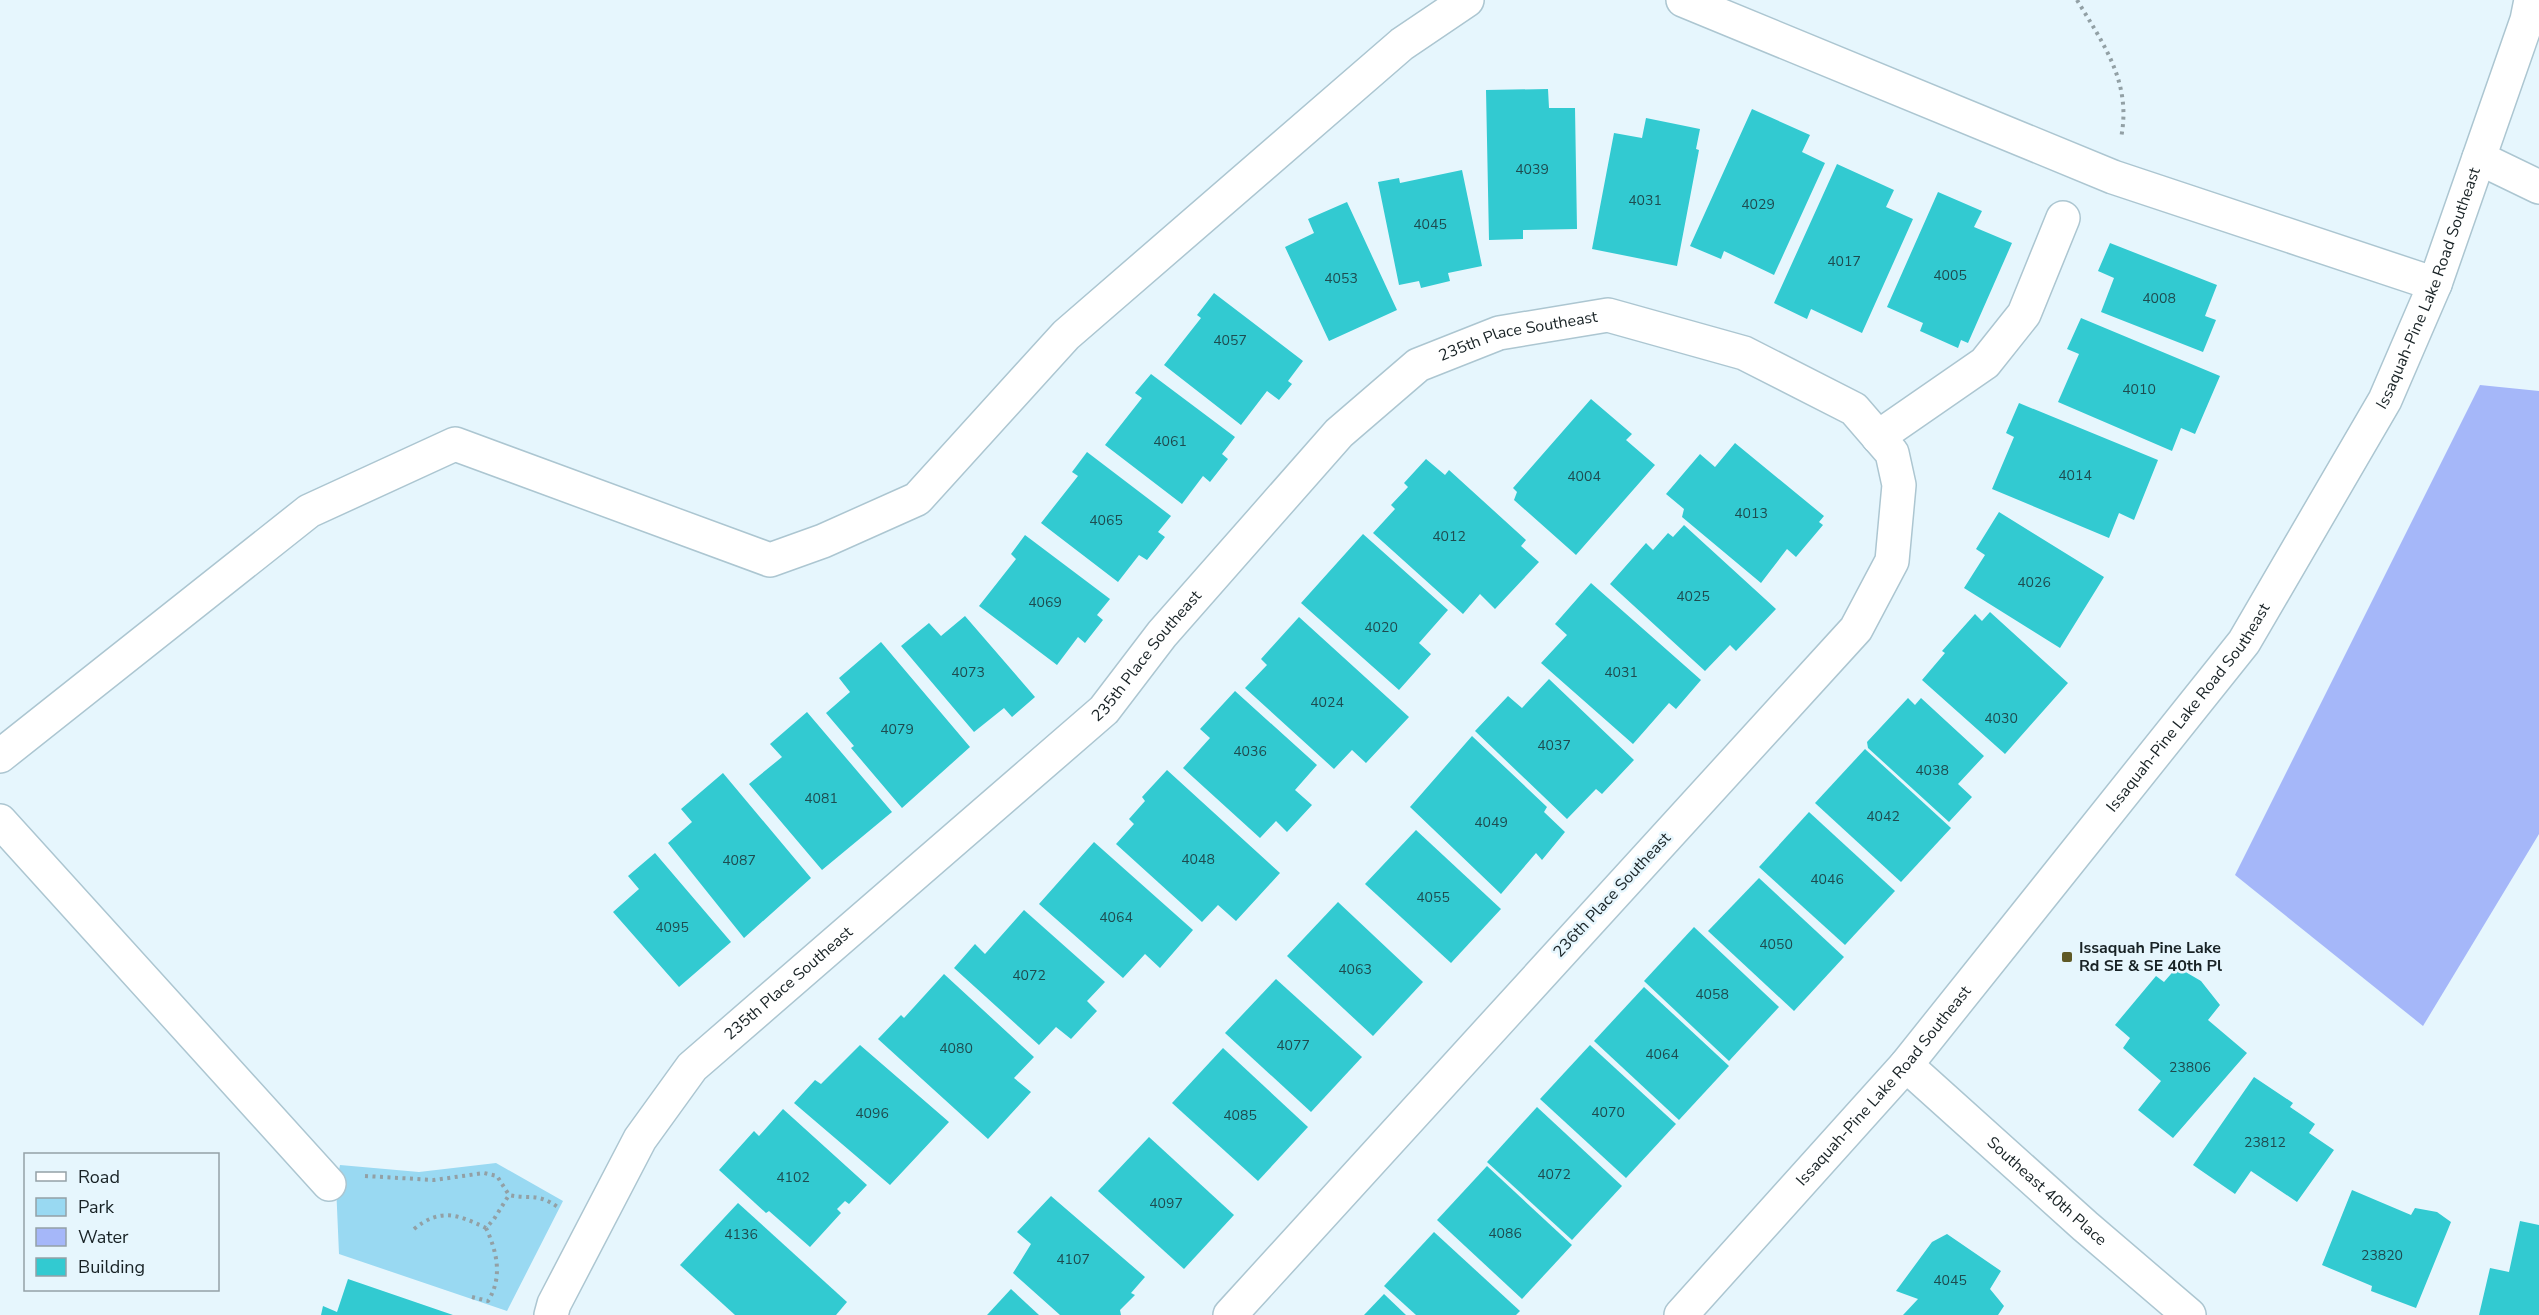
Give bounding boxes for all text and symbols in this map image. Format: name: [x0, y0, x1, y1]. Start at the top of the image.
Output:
house number: 4039: [1515, 160, 1549, 179]
street label: Issaquah-Pine Lake Road Southeast: [2371, 164, 2486, 413]
house number: 4031: [1628, 191, 1662, 210]
house number: 4029: [1741, 195, 1775, 214]
house number: 4045: [1413, 215, 1447, 234]
house number: 4017: [1827, 252, 1861, 271]
house number: 4005: [1933, 266, 1967, 285]
house number: 4053: [1324, 269, 1358, 288]
house number: 4008: [2142, 289, 2176, 308]
street label: 235th Place Southeast: [1435, 306, 1599, 367]
house number: 4057: [1213, 331, 1247, 350]
house number: 4010: [2122, 380, 2156, 399]
house number: 4061: [1153, 432, 1187, 451]
house number: 4014: [2058, 466, 2092, 485]
house number: 4004: [1567, 467, 1601, 486]
house number: 4013: [1734, 504, 1768, 523]
house number: 4065: [1089, 511, 1123, 530]
house number: 4012: [1432, 527, 1466, 546]
house number: 4026: [2017, 573, 2051, 592]
street label: 235th Place Southeast: [1087, 585, 1207, 727]
house number: 4025: [1676, 587, 1710, 606]
house number: 4069: [1028, 593, 1062, 612]
street label: Issaquah-Pine Lake Road Southeast: [2101, 599, 2275, 817]
house number: 4020: [1364, 618, 1398, 637]
house number: 4073: [951, 663, 985, 682]
house number: 4031: [1604, 663, 1638, 682]
house number: 4024: [1310, 693, 1344, 712]
house number: 4030: [1984, 709, 2018, 728]
house number: 4079: [880, 720, 914, 739]
house number: 4037: [1537, 736, 1571, 755]
house number: 4036: [1233, 742, 1267, 761]
house number: 4038: [1915, 761, 1949, 780]
house number: 4081: [804, 789, 838, 808]
house number: 4042: [1866, 807, 1900, 826]
house number: 4049: [1474, 813, 1508, 832]
street label: 236th Place Southeast: [1548, 827, 1676, 962]
house number: 4048: [1181, 850, 1215, 869]
house number: 4087: [722, 851, 756, 870]
house number: 4046: [1810, 870, 1844, 889]
house number: 4055: [1416, 888, 1450, 907]
house number: 4064: [1099, 908, 1133, 927]
house number: 4095: [655, 918, 689, 937]
street label: 235th Place Southeast: [720, 921, 858, 1045]
house number: 4050: [1759, 935, 1793, 954]
place label: Issaquah Pine Lake Rd SE & SE 40th Pl: [2079, 937, 2222, 977]
marker: Issaquah Pine Lake Rd SE & SE 40th Pl: [2060, 950, 2074, 964]
house number: 4063: [1338, 960, 1372, 979]
house number: 4072: [1012, 966, 1046, 985]
street label: Issaquah-Pine Lake Road Southeast: [1791, 981, 1976, 1191]
house number: 4058: [1695, 985, 1729, 1004]
house number: 4077: [1276, 1036, 1310, 1055]
house number: 4080: [939, 1039, 973, 1058]
house number: 4064: [1645, 1045, 1679, 1064]
house number: 23806: [2169, 1058, 2211, 1077]
house number: 4070: [1591, 1103, 1625, 1122]
house number: 4096: [855, 1104, 889, 1123]
house number: 4085: [1223, 1106, 1257, 1125]
street label: Southeast 40th Place: [1982, 1132, 2111, 1251]
house number: 23812: [2244, 1133, 2286, 1152]
legend: [24, 1153, 219, 1291]
text: Road: [78, 1165, 120, 1189]
house number: 4072: [1537, 1165, 1571, 1184]
house number: 4102: [776, 1168, 810, 1187]
house number: 4097: [1149, 1194, 1183, 1213]
text: Park: [78, 1195, 115, 1219]
house number: 4086: [1488, 1224, 1522, 1243]
text: Water: [78, 1225, 129, 1249]
house number: 4136: [724, 1225, 758, 1244]
house number: 23820: [2361, 1246, 2403, 1265]
house number: 4107: [1056, 1250, 1090, 1269]
text: Building: [78, 1255, 145, 1279]
house number: 4045: [1933, 1271, 1967, 1290]

